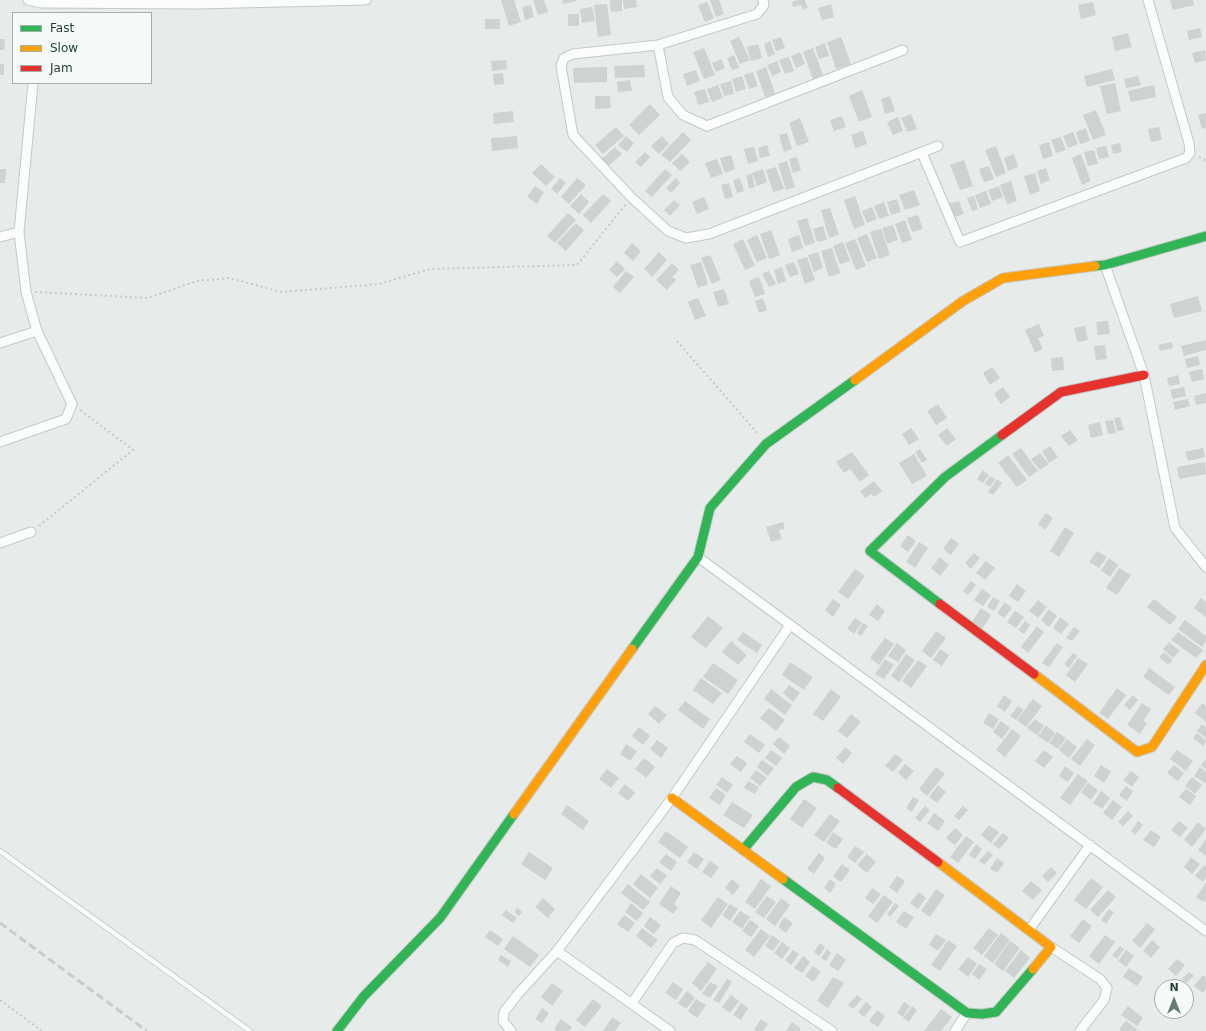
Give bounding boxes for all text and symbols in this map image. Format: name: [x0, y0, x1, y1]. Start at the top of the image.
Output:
legend: [12, 12, 152, 84]
text: Fast: [50, 21, 74, 35]
text: Slow: [50, 41, 78, 55]
text: Jam: [50, 61, 73, 75]
north arrow: [1154, 979, 1194, 1019]
text: N: [1169, 981, 1179, 994]

